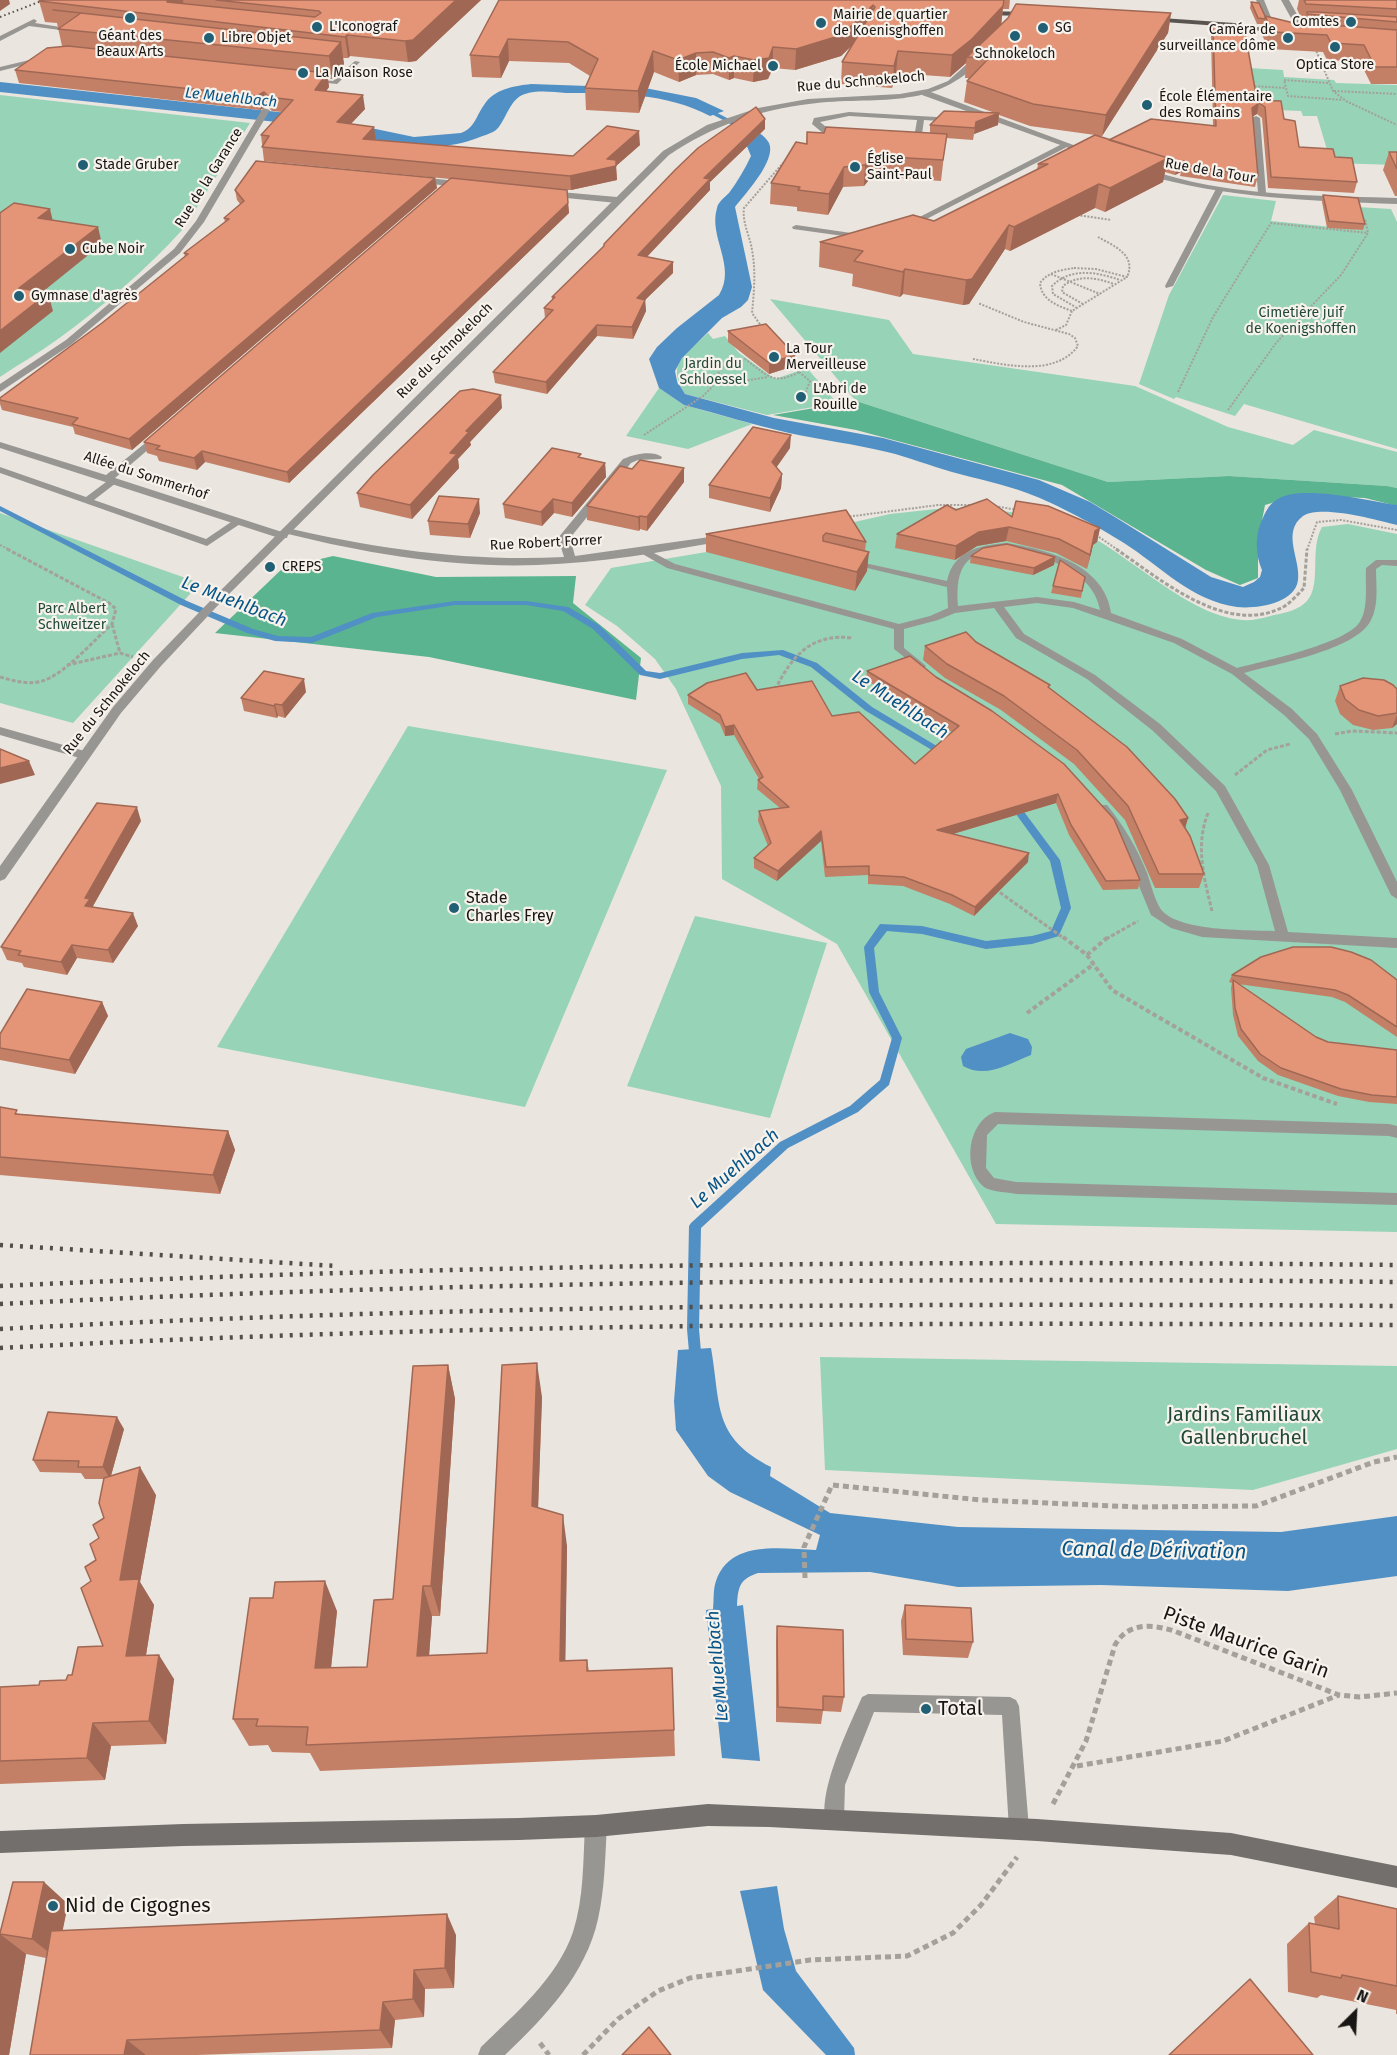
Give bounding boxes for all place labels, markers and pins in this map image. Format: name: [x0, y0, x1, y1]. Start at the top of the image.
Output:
place label: Mairie de quartier de Koenisghoffen: [833, 7, 947, 40]
marker: Géant des Beaux Arts: [123, 11, 137, 25]
place label: Comtes: [1292, 14, 1339, 30]
marker: Comtes: [1344, 15, 1358, 29]
marker: Mairie de quartier de Koenisghoffen: [814, 16, 828, 30]
place label: L'Iconograf: [329, 19, 397, 35]
marker: L'Iconograf: [310, 20, 324, 34]
place label: SG: [1055, 20, 1071, 36]
marker: SG: [1036, 21, 1050, 35]
place label: Caméra de surveillance dôme: [1160, 22, 1276, 54]
place label: Géant des Beaux Arts: [96, 28, 164, 60]
marker: Schnokeloch: [1008, 29, 1022, 43]
place label: Libre Objet: [221, 30, 291, 46]
marker: Libre Objet: [202, 31, 216, 45]
marker: Caméra de surveillance dôme: [1281, 31, 1295, 45]
marker: Optica Store: [1328, 40, 1342, 54]
place label: Schnokeloch: [975, 46, 1055, 62]
place label: Optica Store: [1296, 57, 1374, 73]
place label: École Michael: [675, 58, 761, 74]
marker: École Michael: [766, 59, 780, 73]
place label: La Maison Rose: [315, 65, 413, 81]
marker: La Maison Rose: [296, 66, 310, 80]
place label: École Élémentaire des Romains: [1159, 89, 1272, 122]
marker: École Élémentaire des Romains: [1140, 98, 1154, 112]
place label: Église Saint-Paul: [867, 151, 932, 184]
place label: Stade Gruber: [95, 157, 179, 173]
marker: Stade Gruber: [76, 158, 90, 172]
marker: Église Saint-Paul: [848, 160, 862, 174]
place label: Cube Noir: [82, 241, 144, 257]
marker: Cube Noir: [63, 242, 77, 256]
place label: Gymnase d'agrès: [31, 288, 137, 304]
marker: Gymnase d'agrès: [12, 289, 26, 303]
place label: La Tour Merveilleuse: [786, 341, 866, 374]
marker: La Tour Merveilleuse: [767, 350, 781, 364]
place label: L'Abri de Rouille: [813, 381, 867, 413]
marker: L'Abri de Rouille: [794, 390, 808, 404]
place label: CREPS: [282, 559, 321, 575]
marker: CREPS: [263, 560, 277, 574]
place label: Stade Charles Frey: [466, 889, 554, 927]
marker: Stade Charles Frey: [447, 901, 461, 915]
place label: Total: [938, 1697, 983, 1721]
marker: Total: [919, 1702, 933, 1716]
place label: Nid de Cigognes: [65, 1894, 211, 1918]
marker: Nid de Cigognes: [46, 1899, 60, 1913]

